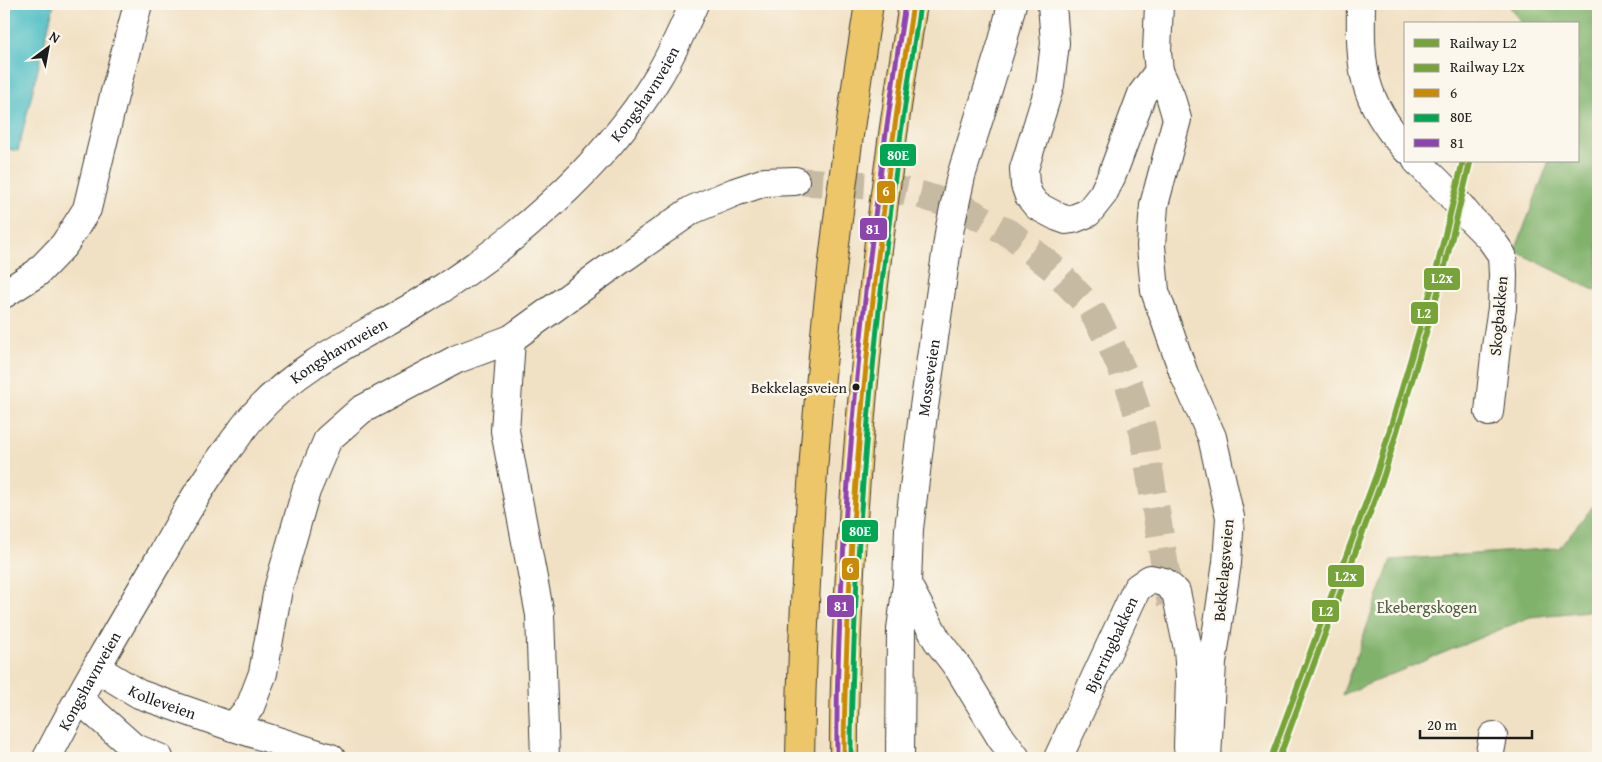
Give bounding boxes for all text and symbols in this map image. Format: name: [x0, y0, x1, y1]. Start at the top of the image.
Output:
north arrow: [22, 22, 72, 72]
legend: [1404, 22, 1580, 162]
text: N: [46, 26, 65, 48]
text: Railway L2: [1450, 32, 1517, 53]
street label: Kongshavnveien: [604, 42, 685, 147]
text: Railway L2x: [1450, 56, 1525, 77]
text: 6: [1450, 82, 1457, 103]
text: 80E: [1450, 106, 1472, 127]
text: 81: [1450, 132, 1464, 153]
line badge: 80E: [879, 143, 917, 167]
text: 80E: [887, 145, 910, 165]
line badge: 6: [876, 180, 896, 204]
text: 6: [882, 181, 890, 201]
line badge: 81: [859, 217, 888, 241]
text: 81: [866, 219, 880, 239]
line badge: L2x: [1423, 267, 1461, 291]
text: L2x: [1431, 268, 1454, 288]
street label: Skogbakken: [1483, 275, 1513, 357]
line badge: L2: [1410, 301, 1439, 325]
text: L2: [1417, 303, 1431, 323]
street label: Kongshavnveien: [285, 311, 391, 389]
street label: Mosseveien: [911, 338, 946, 418]
place label: Bekkelagsveien: [751, 377, 848, 398]
marker: Bekkelagsveien: [851, 382, 861, 392]
street label: Bekkelagsveien: [1207, 518, 1239, 622]
line badge: 80E: [841, 519, 879, 543]
text: 80E: [849, 521, 872, 541]
line badge: 6: [841, 557, 860, 581]
text: 6: [846, 558, 854, 578]
line badge: L2x: [1327, 564, 1365, 588]
text: L2x: [1335, 566, 1358, 586]
street label: Bjerringbakken: [1078, 592, 1143, 697]
line badge: 81: [826, 594, 855, 618]
park label: Ekebergskogen: [1377, 595, 1477, 619]
text: 81: [834, 596, 848, 616]
line badge: L2: [1311, 599, 1340, 623]
text: L2: [1319, 601, 1333, 621]
street label: Kongshavnveien: [52, 627, 127, 735]
street label: Kolleveien: [124, 678, 199, 725]
scale bar: [1420, 707, 1532, 739]
text: 20 m: [1427, 714, 1458, 735]

